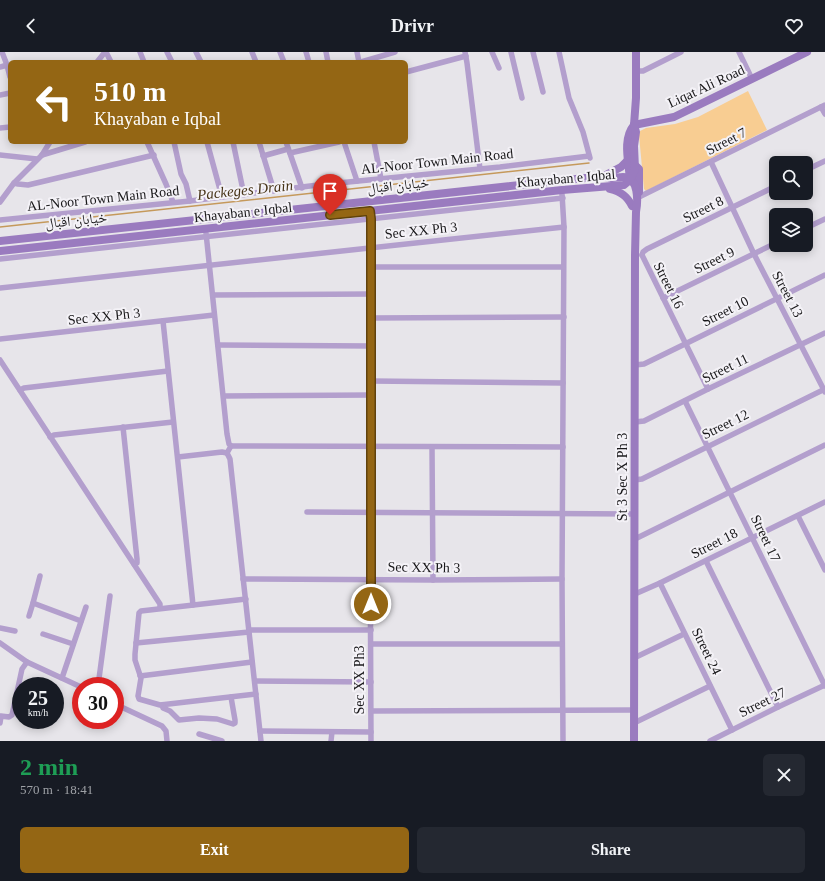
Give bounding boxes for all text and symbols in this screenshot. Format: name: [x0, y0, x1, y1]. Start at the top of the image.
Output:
icon: back: [20, 15, 42, 37]
icon: heart: [783, 15, 805, 37]
text: Drivr: [391, 16, 434, 36]
street label: Liqat Ali Road: [665, 62, 747, 111]
icon: left: [28, 76, 80, 128]
text: 510 m: [94, 76, 166, 107]
text: Khayaban e Iqbal: [94, 109, 221, 129]
street label: Street 7: [704, 125, 749, 158]
street label: AL-Noor Town Main Road: [360, 146, 514, 177]
map controls: [769, 156, 813, 252]
button: search: [769, 156, 813, 200]
street label: Khayaban e Iqbal: [516, 167, 616, 190]
pin: [313, 174, 347, 215]
street label: خیابان اقبال: [367, 175, 430, 197]
water label: Packeges Drain: [195, 177, 294, 203]
icon: arrive: [319, 180, 341, 202]
street label: AL-Noor Town Main Road: [26, 183, 180, 214]
street label: Street 8: [681, 193, 726, 226]
street label: Khayaban e Iqbal: [193, 200, 293, 225]
button: layers: [769, 208, 813, 252]
street label: خیابان اقبال: [45, 210, 108, 232]
street label: Sec XX Ph 3: [384, 219, 458, 242]
street label: Street 9: [692, 244, 737, 277]
street label: Street 16: [650, 259, 687, 311]
street label: Street 13: [769, 269, 806, 320]
street label: Street 10: [699, 293, 751, 330]
street label: Sec XX Ph 3: [67, 305, 141, 328]
street label: Street 11: [700, 351, 751, 386]
street label: Street 12: [699, 407, 751, 442]
street label: St 3 Sec X Ph 3: [615, 433, 630, 521]
street label: Street 17: [748, 512, 783, 564]
street label: Street 18: [688, 525, 740, 562]
street label: Sec XX Ph 3: [387, 559, 460, 576]
position arrow: [350, 583, 392, 625]
street label: Street 24: [689, 625, 724, 677]
street label: Sec XX Ph3: [352, 645, 367, 715]
speed limit sign: 30: [72, 677, 124, 729]
street label: Street 27: [736, 685, 788, 720]
text: 25: [28, 687, 48, 709]
text: km/h: [28, 707, 48, 718]
text: 2 min: [20, 754, 78, 780]
button: close: [763, 754, 805, 796]
text: 570 m · 18:41: [20, 782, 93, 797]
button: Exit: [20, 827, 409, 873]
button: Share: [417, 827, 805, 873]

